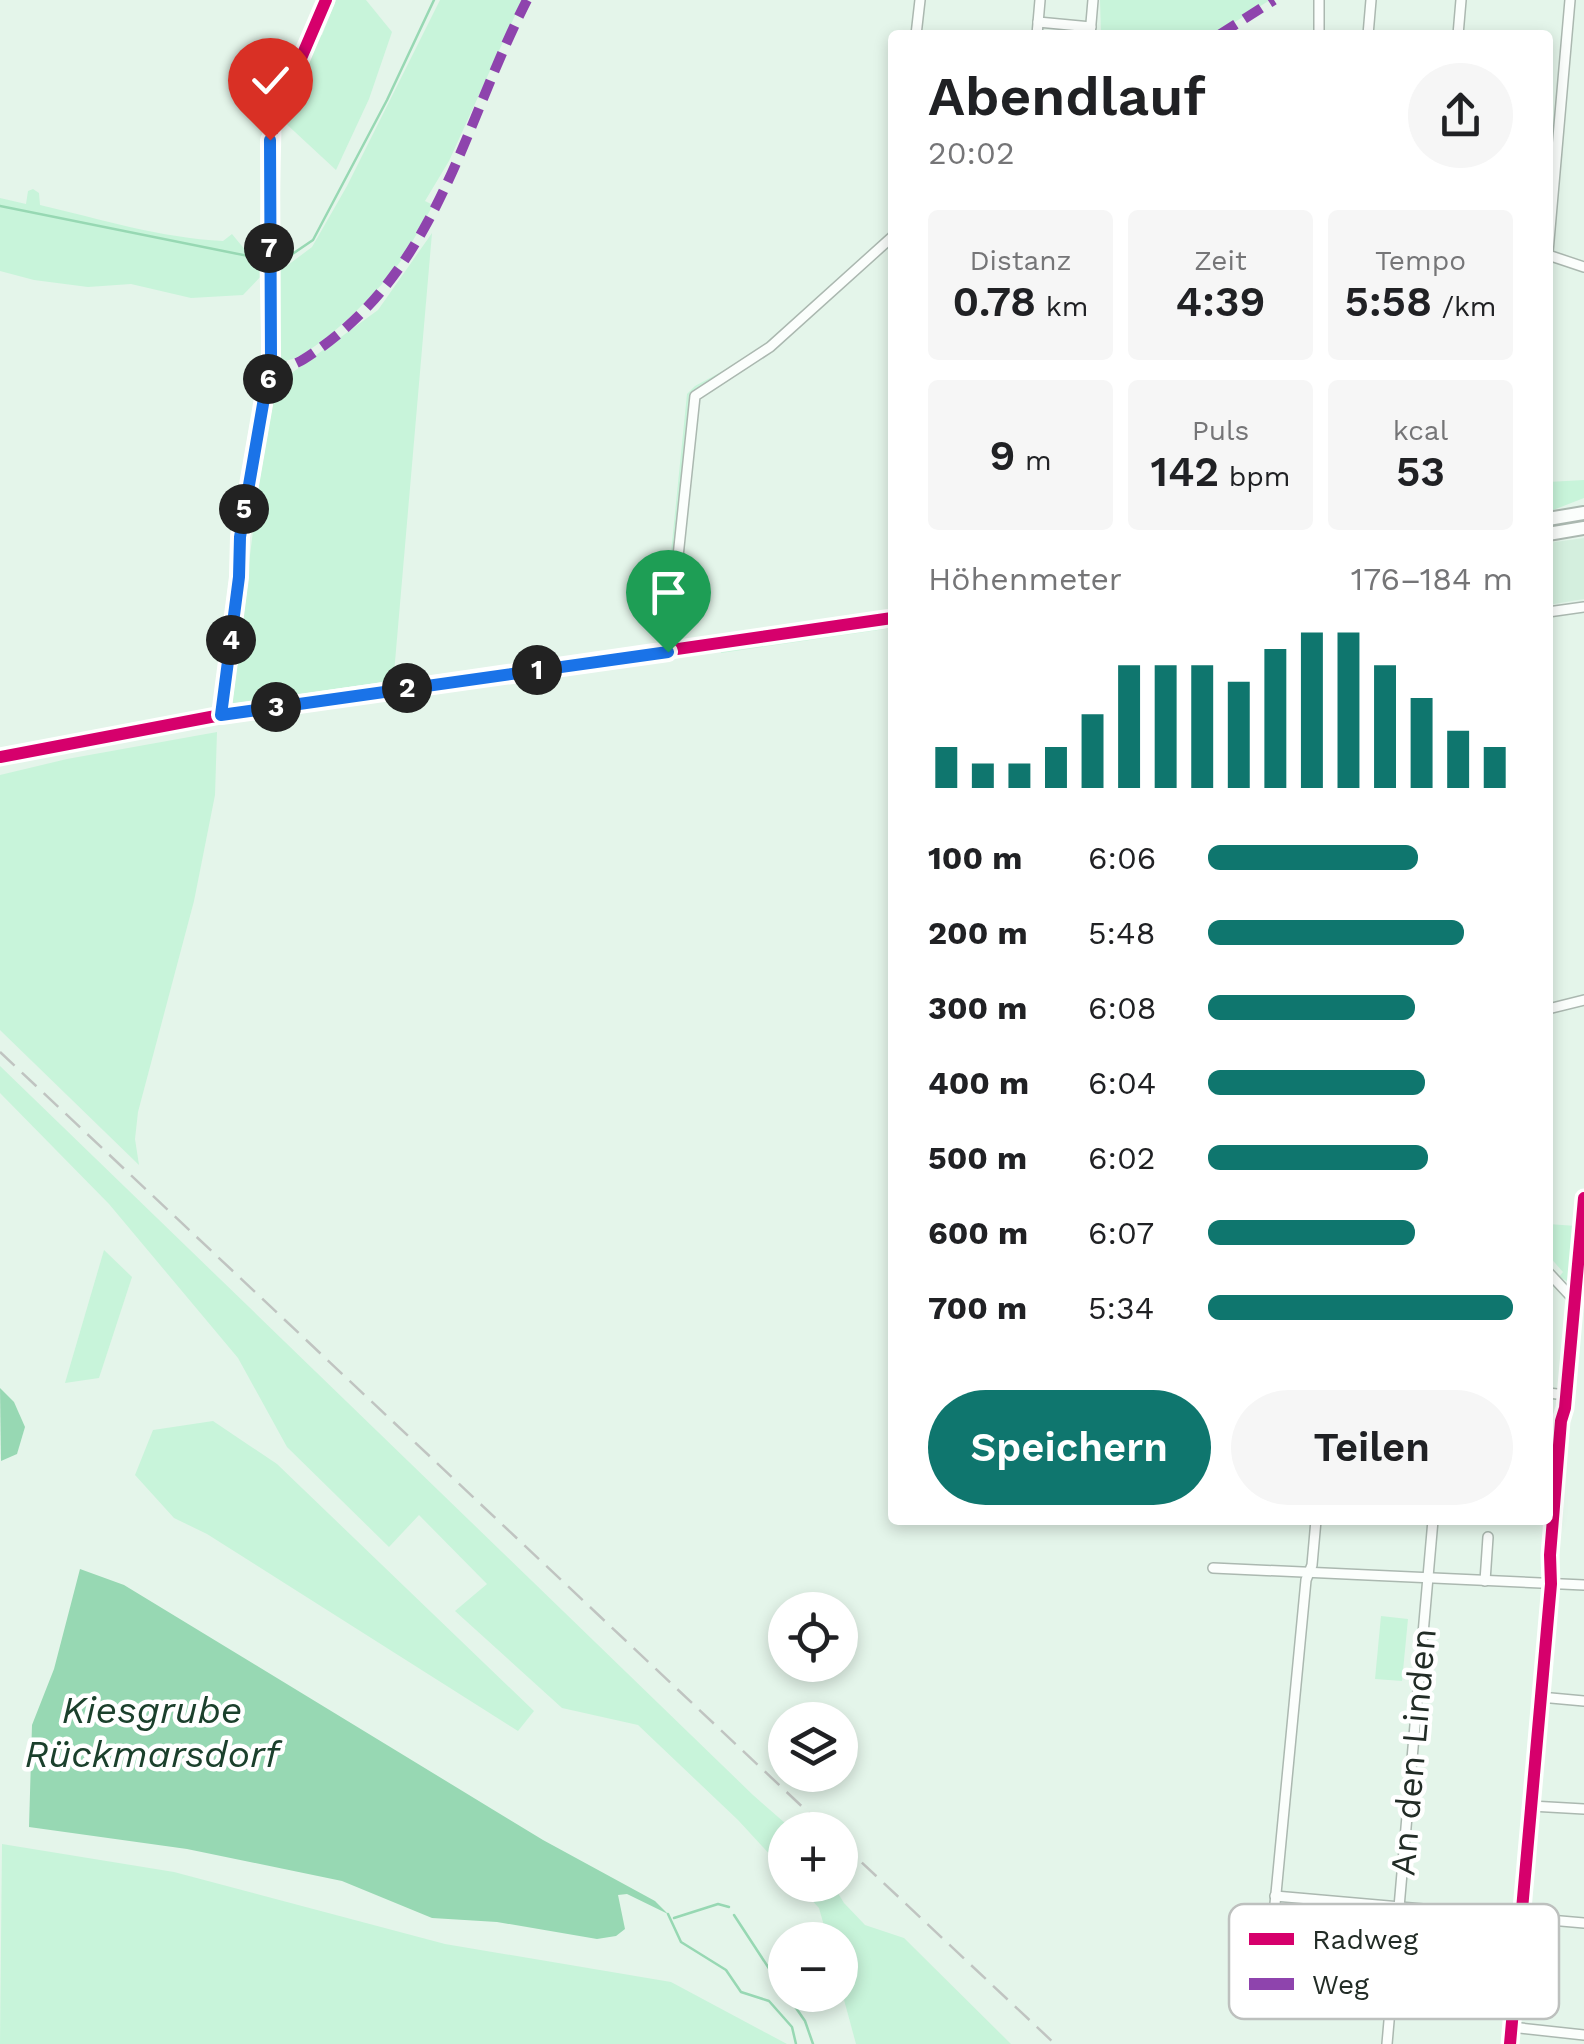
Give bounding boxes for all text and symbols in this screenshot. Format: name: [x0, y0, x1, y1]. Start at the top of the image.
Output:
pin: [228, 38, 313, 141]
icon: check: [243, 53, 298, 108]
button: share: [1408, 63, 1513, 168]
text: Abendlauf: [928, 64, 1206, 128]
text: 20:02: [928, 134, 1015, 172]
pin: 7: [244, 223, 294, 273]
text: 7: [260, 231, 278, 264]
text: Distanz: [969, 244, 1072, 277]
text: Zeit: [1194, 244, 1247, 277]
text: Tempo: [1375, 244, 1466, 277]
text: 0.78: [953, 277, 1036, 326]
text: 4:39: [1176, 277, 1265, 326]
text: 5:58: [1344, 277, 1432, 326]
text: km: [1036, 290, 1088, 323]
text: /km: [1432, 290, 1497, 323]
pin: 6: [243, 354, 293, 404]
text: 6: [259, 362, 277, 395]
text: Puls: [1192, 414, 1249, 447]
text: kcal: [1393, 414, 1448, 447]
text: 9: [989, 431, 1015, 480]
text: m: [1015, 444, 1052, 477]
text: 142: [1151, 447, 1219, 496]
text: 53: [1396, 447, 1445, 496]
text: bpm: [1219, 460, 1290, 493]
pin: 5: [219, 484, 269, 534]
text: 5: [236, 492, 252, 525]
pin: [626, 550, 711, 653]
text: Höhenmeter: [928, 560, 1122, 598]
text: 176–184 m: [1351, 560, 1513, 598]
icon: arrive: [641, 565, 696, 620]
pin: 4: [206, 615, 256, 665]
text: 4: [222, 623, 240, 656]
pin: 1: [512, 645, 562, 695]
text: 1: [531, 653, 543, 686]
pin: 2: [382, 663, 432, 713]
text: 2: [399, 671, 415, 704]
pin: 3: [251, 682, 301, 732]
text: 3: [268, 690, 284, 723]
text: 100 m: [928, 839, 1022, 877]
text: 6:06: [1088, 839, 1156, 877]
text: 200 m: [928, 914, 1028, 952]
text: 5:48: [1088, 914, 1155, 952]
text: 300 m: [928, 989, 1027, 1027]
text: 6:08: [1088, 989, 1157, 1027]
text: 400 m: [928, 1064, 1029, 1102]
text: 6:04: [1088, 1064, 1156, 1102]
text: 500 m: [928, 1139, 1027, 1177]
text: 6:02: [1088, 1139, 1156, 1177]
text: 600 m: [928, 1214, 1028, 1252]
text: 6:07: [1088, 1214, 1154, 1252]
text: 700 m: [928, 1289, 1027, 1327]
text: 5:34: [1088, 1289, 1154, 1327]
button: Speichern: [928, 1390, 1211, 1505]
button: Teilen: [1231, 1390, 1513, 1505]
map controls: [768, 1592, 858, 2012]
button: locate: [768, 1592, 858, 1682]
street label: An den Linden: [1381, 1627, 1445, 1877]
water label: Kiesgrube Rückmarsdorf: [25, 1688, 283, 1776]
button: layers: [768, 1702, 858, 1792]
button: +: [768, 1812, 858, 1902]
legend: [1229, 1904, 1559, 2019]
button: −: [768, 1922, 858, 2012]
text: Radweg: [1312, 1923, 1418, 1956]
text: Weg: [1312, 1968, 1369, 2001]

